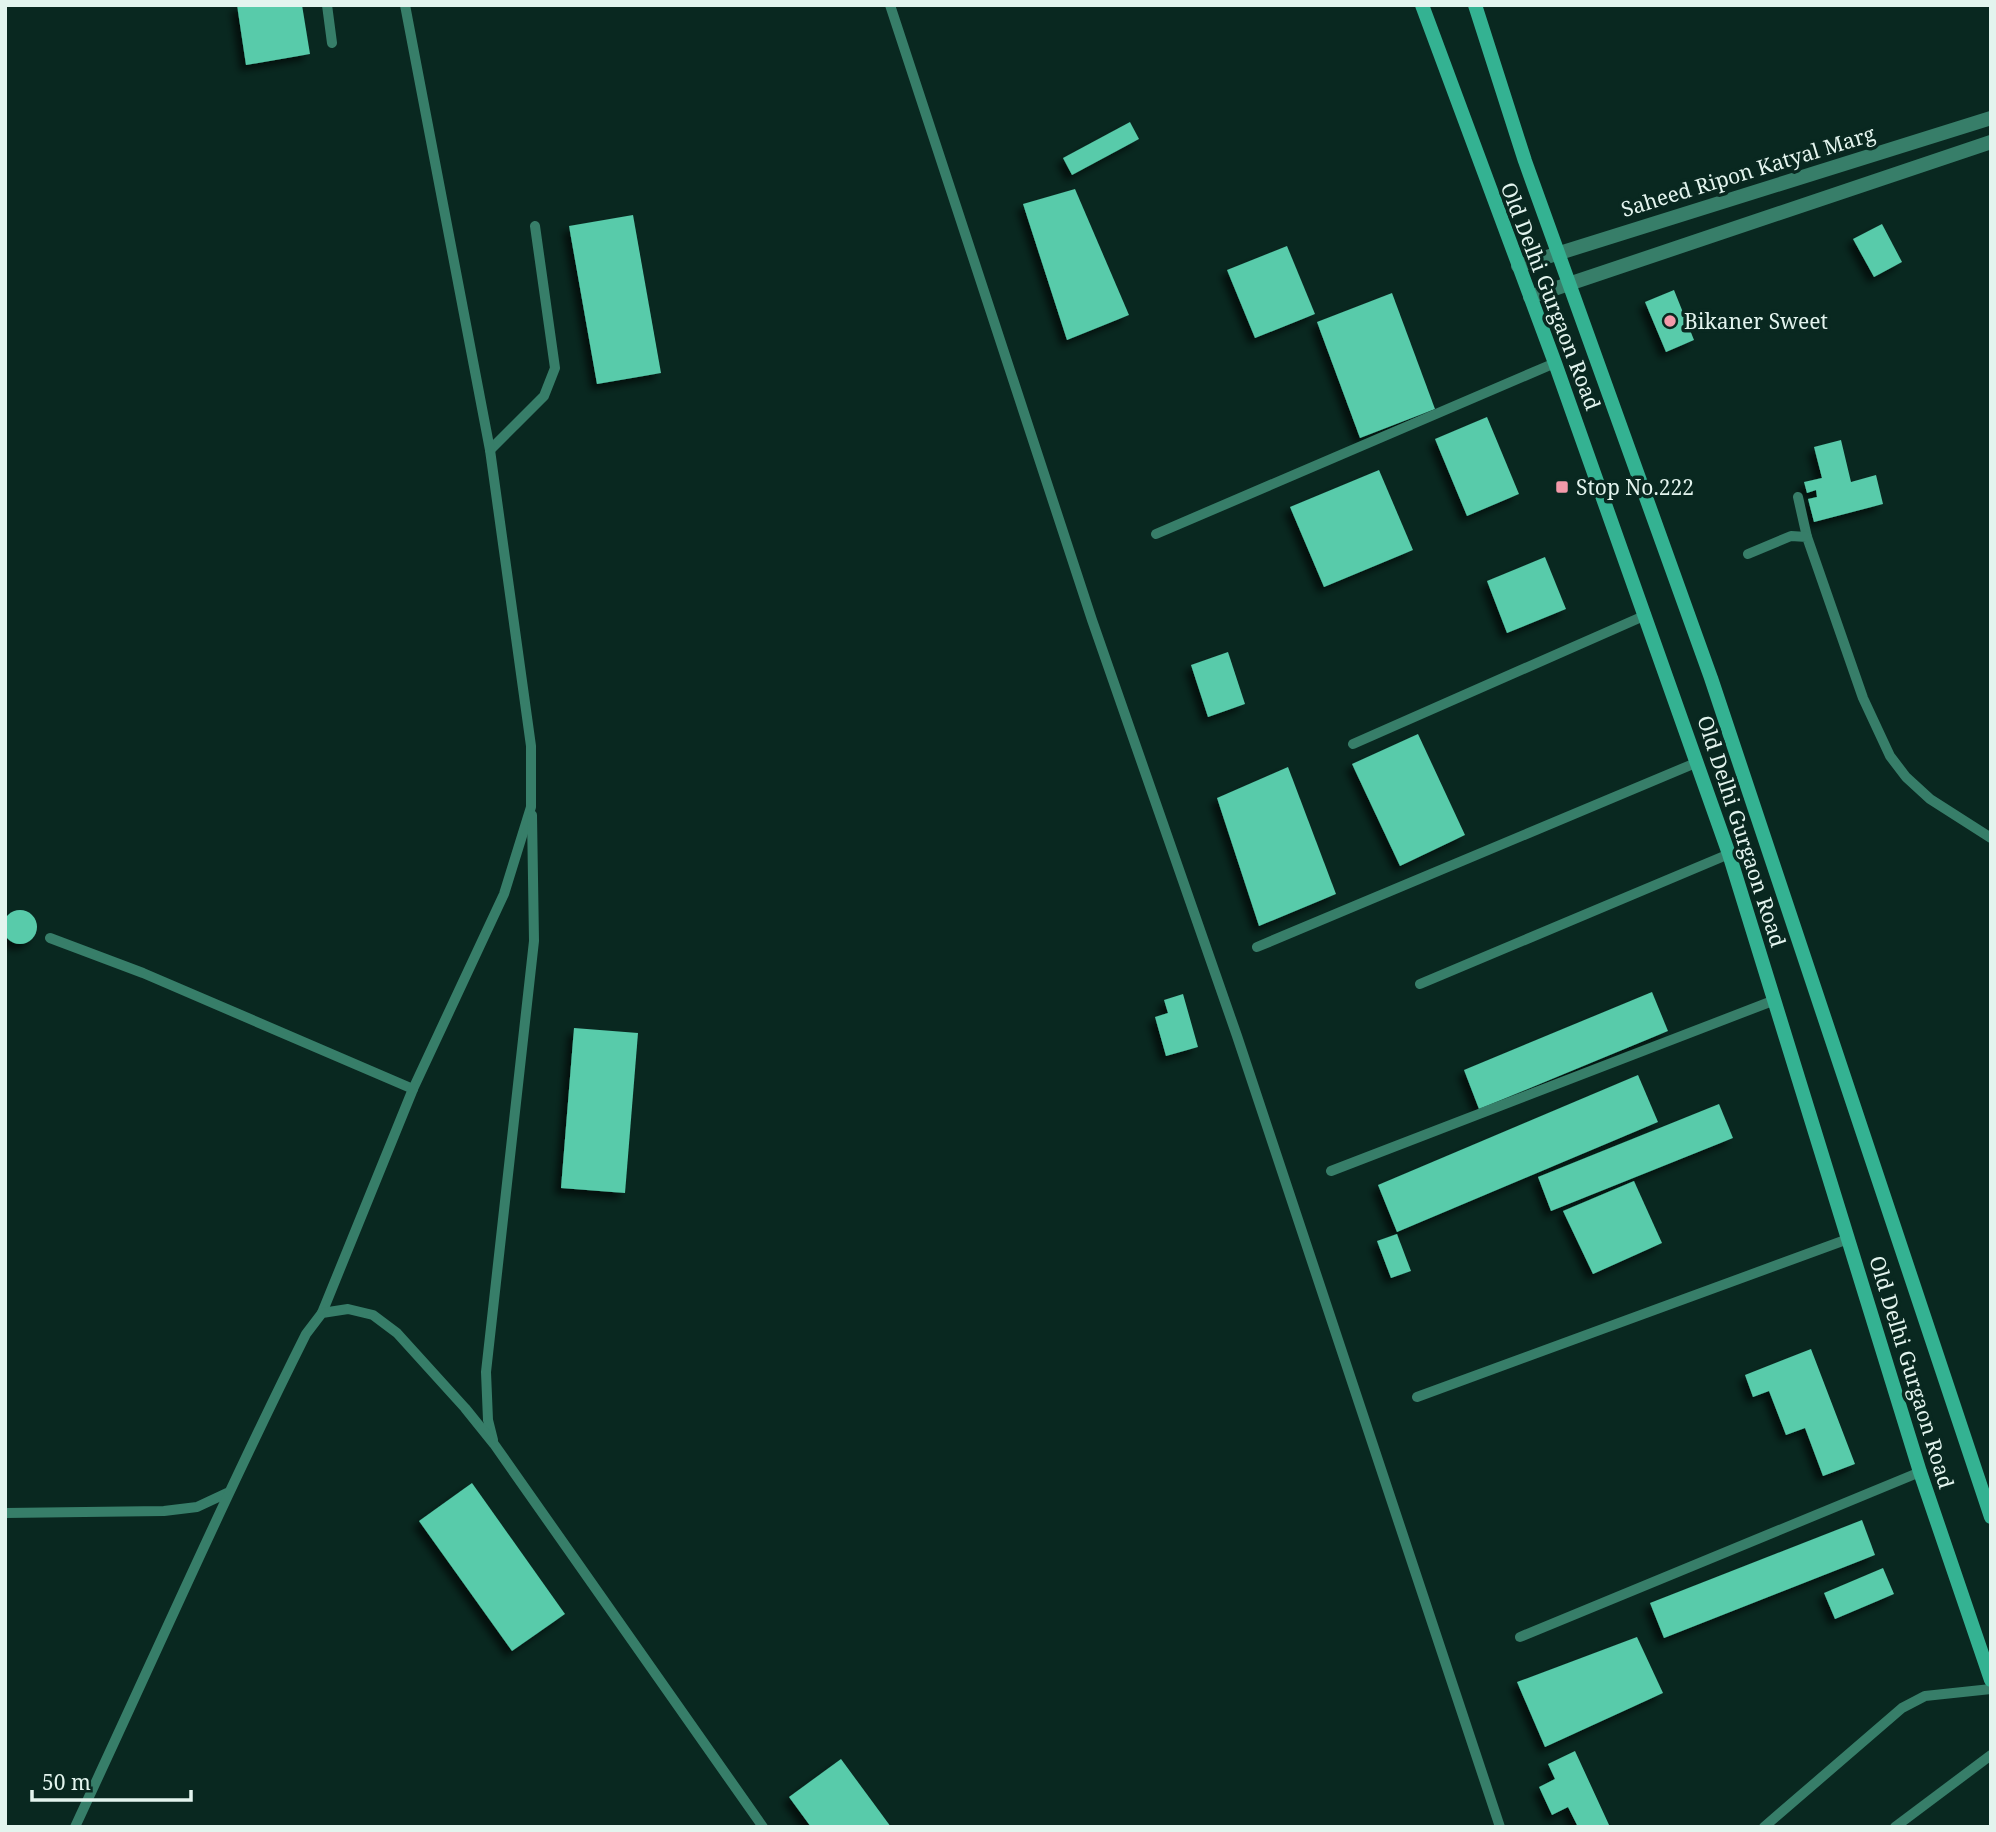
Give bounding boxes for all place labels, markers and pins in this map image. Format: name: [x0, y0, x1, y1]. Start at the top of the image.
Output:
place label: Bikaner Sweet: [1684, 307, 1828, 335]
marker: Bikaner Sweet: [1662, 313, 1678, 329]
place label: Stop No.222: [1576, 473, 1694, 501]
marker: Stop No.222: [1554, 479, 1570, 495]

